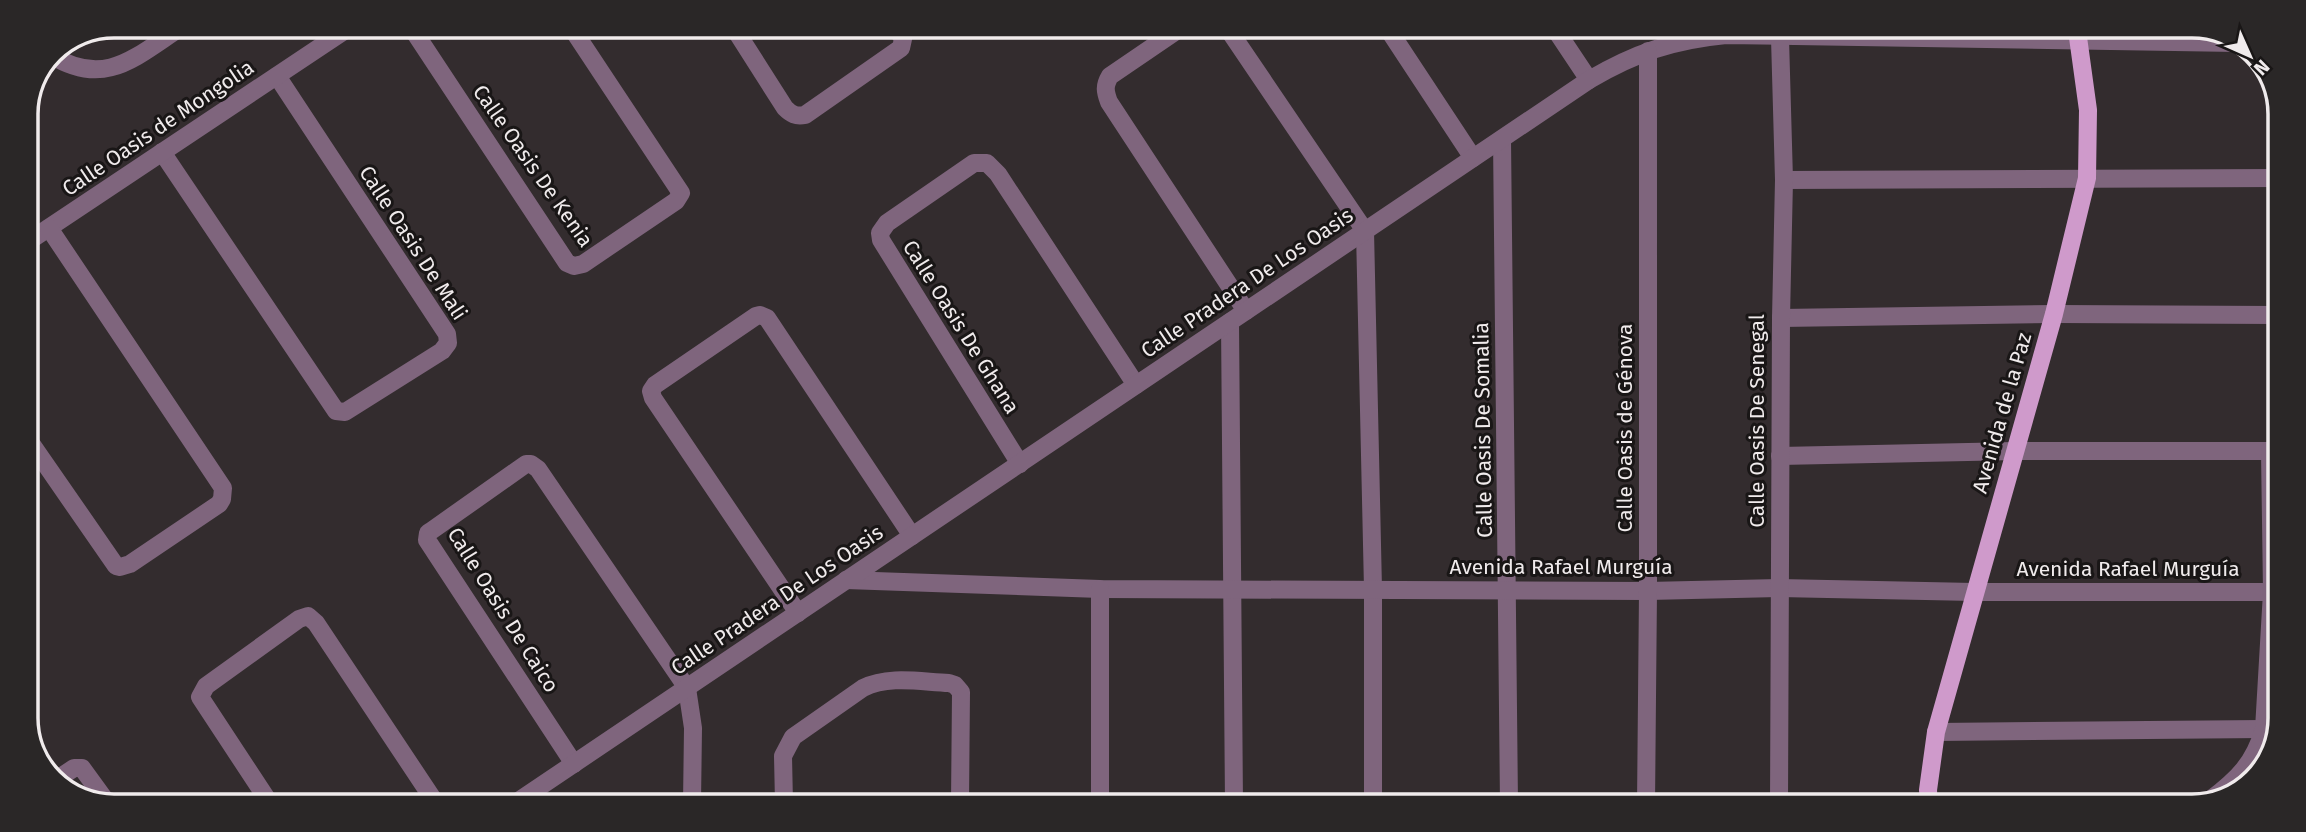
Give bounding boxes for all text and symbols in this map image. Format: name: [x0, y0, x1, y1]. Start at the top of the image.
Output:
north arrow: [2215, 21, 2285, 91]
street label: Calle Oasis de Mongolia: [57, 54, 259, 202]
text: N: [2249, 55, 2274, 80]
street label: Calle Oasis De Kenia: [467, 80, 599, 252]
street label: Calle Oasis De Mali: [353, 161, 473, 325]
street label: Calle Pradera De Los Oasis: [1136, 202, 1358, 364]
street label: Calle Oasis De Ghana: [897, 235, 1025, 419]
street label: Calle Oasis De Senegal: [1744, 314, 1770, 528]
street label: Calle Oasis De Somalia: [1468, 322, 1498, 538]
street label: Calle Oasis de Génova: [1612, 324, 1638, 532]
street label: Avenida de la Paz: [1967, 330, 2037, 496]
street label: Calle Pradera De Los Oasis: [666, 519, 888, 681]
street label: Calle Oasis De Caico: [442, 523, 564, 697]
street label: Avenida Rafael Murguía: [1449, 554, 1673, 580]
street label: Avenida Rafael Murguía: [2016, 556, 2240, 582]

